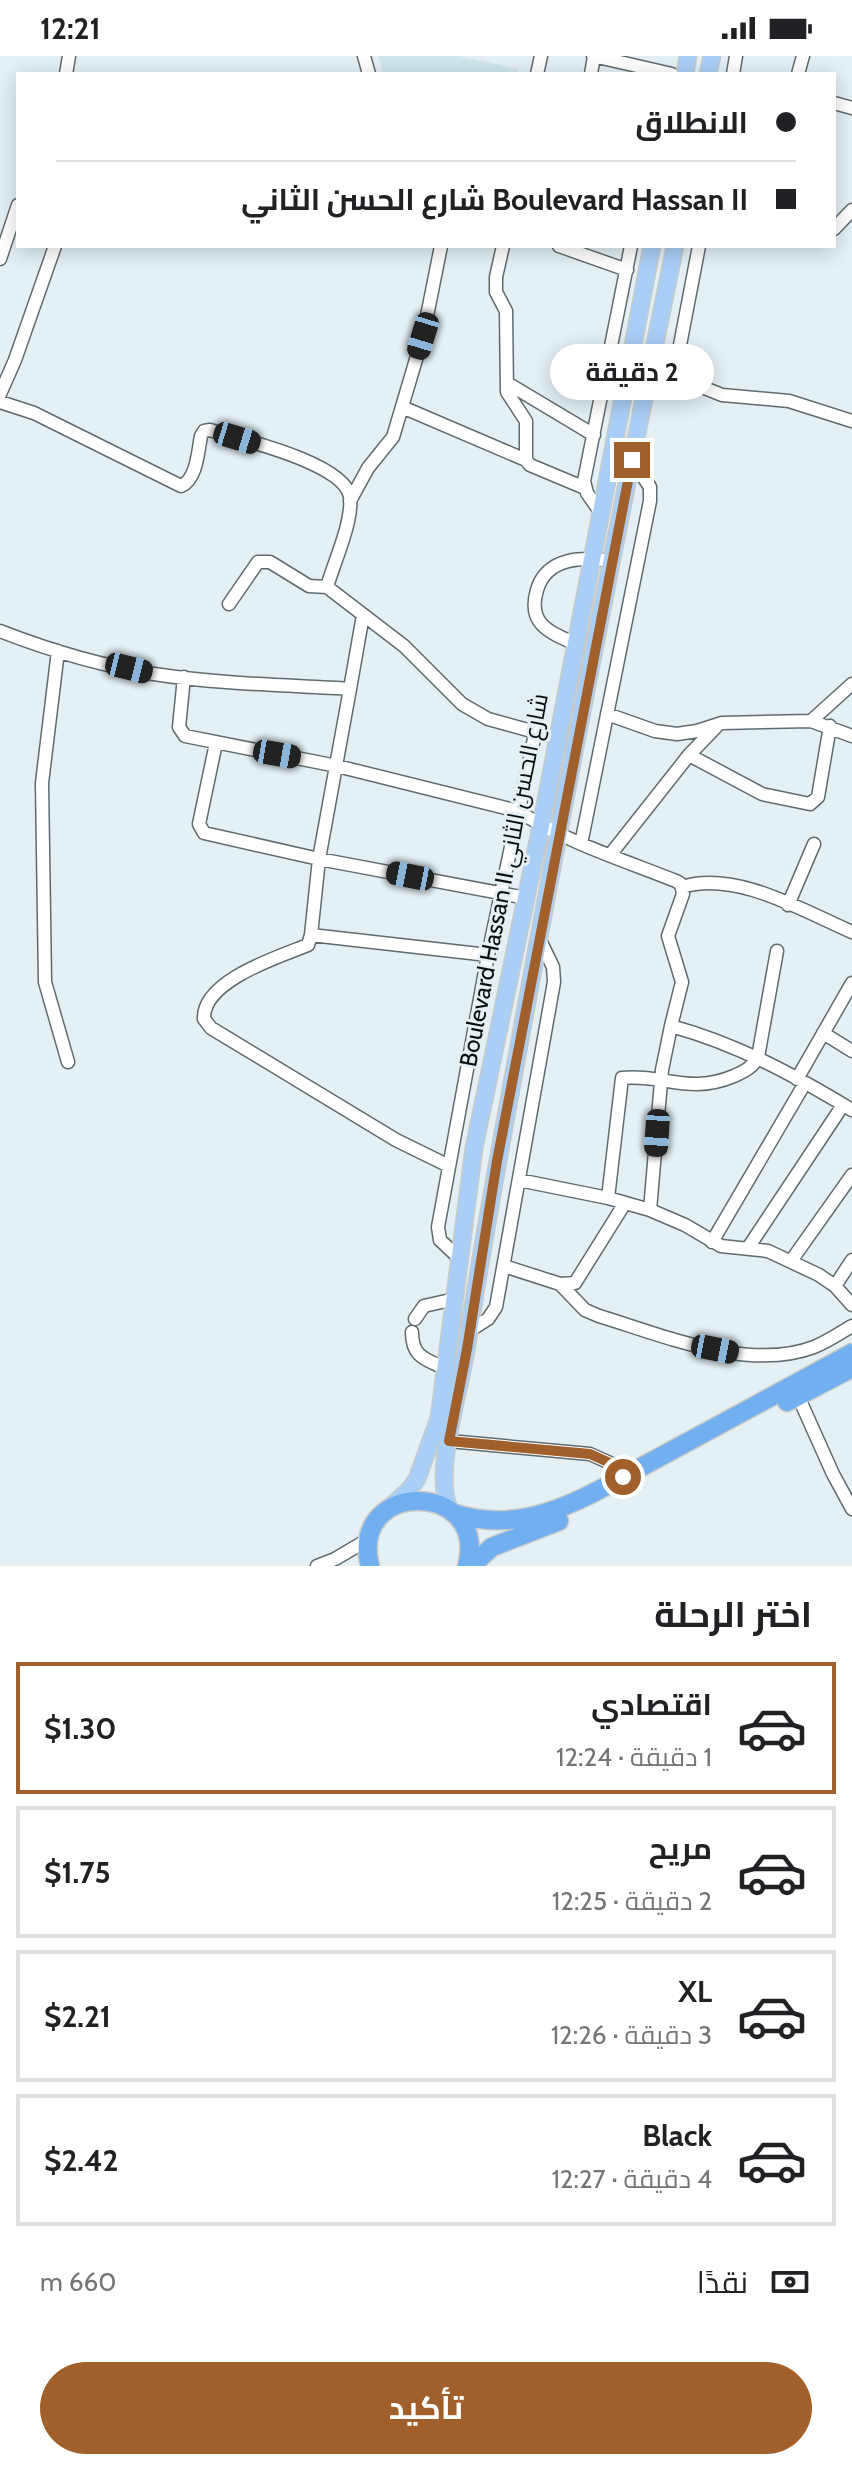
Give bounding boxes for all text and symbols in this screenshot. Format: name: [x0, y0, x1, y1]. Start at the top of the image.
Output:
text: 12:21: [40, 10, 101, 47]
text: الانطلاق: [635, 104, 748, 141]
text: Boulevard Hassan II شارع الحسن الثاني: [241, 181, 748, 218]
car: [405, 310, 441, 362]
callout: 2 دقيقة: [550, 344, 714, 400]
text: 2 دقيقة: [585, 356, 679, 388]
car: [211, 420, 263, 456]
route end: [614, 442, 650, 478]
car: [103, 651, 155, 685]
street label: Boulevard Hassan II شارع الحسن الثاني: [453, 691, 559, 1070]
car: [251, 738, 303, 770]
car: [384, 860, 436, 892]
car: [643, 1108, 671, 1158]
car: [689, 1333, 741, 1365]
route start: [605, 1459, 641, 1495]
text: اختر الرحلة: [654, 1592, 812, 1636]
text: اقتصادي: [591, 1686, 712, 1723]
icon: car: [736, 1692, 808, 1764]
text: $1.30: [44, 1710, 116, 1747]
text: 1 دقيقة · 12:24: [556, 1741, 712, 1773]
text: مريح: [649, 1830, 712, 1867]
icon: car: [736, 1836, 808, 1908]
text: $1.75: [44, 1854, 111, 1891]
text: 2 دقيقة · 12:25: [552, 1885, 712, 1917]
text: XL: [678, 1973, 712, 2010]
icon: car: [736, 1980, 808, 2052]
text: $2.21: [44, 1998, 111, 2035]
text: 3 دقيقة · 12:26: [551, 2019, 712, 2051]
text: Black: [642, 2117, 712, 2154]
icon: car: [736, 2124, 808, 2196]
text: $2.42: [44, 2142, 118, 2179]
text: 4 دقيقة · 12:27: [551, 2163, 712, 2195]
icon: cash: [768, 2260, 812, 2304]
text: نقدًا: [697, 2264, 748, 2301]
text: 660 m: [40, 2266, 116, 2298]
button: تأكيد: [40, 2362, 812, 2454]

